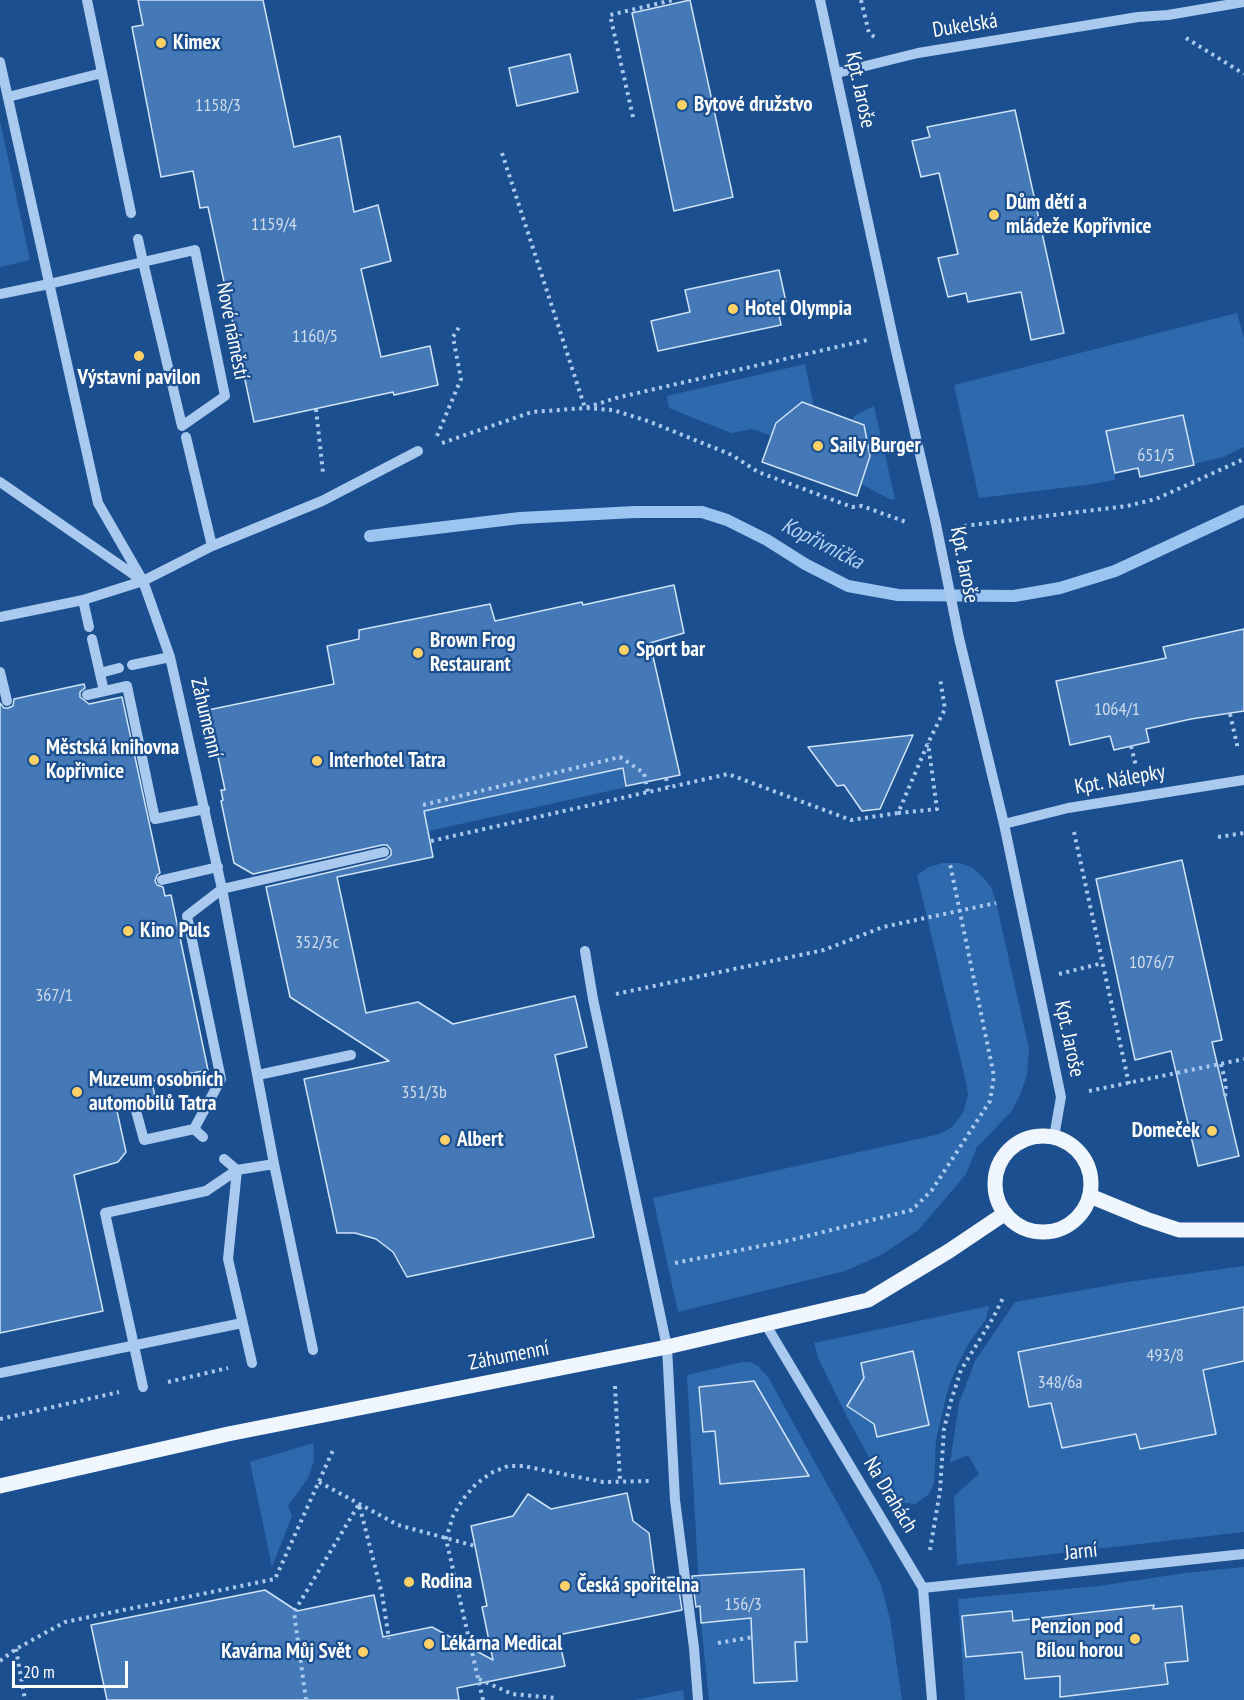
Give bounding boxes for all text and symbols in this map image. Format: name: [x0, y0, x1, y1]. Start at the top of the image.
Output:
street label: Dukelská: [931, 8, 999, 44]
place label: Kimex: [173, 30, 220, 56]
marker: Kimex: [154, 36, 168, 50]
street label: Kpt. Jaroše: [840, 50, 880, 130]
place label: Bytové družstvo: [694, 92, 813, 118]
house number: 1158/3: [195, 95, 241, 117]
marker: Bytové družstvo: [675, 98, 689, 112]
place label: Dům dětí a mládeže Kopřivnice: [1006, 190, 1151, 240]
marker: Dům dětí a mládeže Kopřivnice: [987, 208, 1001, 222]
house number: 1159/4: [251, 214, 297, 236]
street label: Nové náměstí: [210, 280, 254, 382]
place label: Hotel Olympia: [745, 296, 852, 322]
marker: Hotel Olympia: [726, 302, 740, 316]
house number: 1160/5: [292, 326, 338, 348]
marker: Výstavní pavilon: [132, 349, 146, 363]
place label: Výstavní pavilon: [78, 365, 200, 391]
place label: Saily Burger: [830, 433, 921, 459]
marker: Saily Burger: [811, 439, 825, 453]
house number: 651/5: [1137, 445, 1175, 467]
water label: Kopřivnička: [777, 512, 867, 576]
street label: Kpt. Jaroše: [944, 525, 984, 605]
place label: Brown Frog Restaurant: [430, 628, 515, 678]
place label: Sport bar: [636, 637, 705, 663]
marker: Sport bar: [617, 643, 631, 657]
marker: Brown Frog Restaurant: [411, 646, 425, 660]
street label: Záhumenní: [185, 676, 227, 760]
house number: 1064/1: [1094, 699, 1140, 721]
place label: Městská knihovna Kopřivnice: [46, 735, 179, 785]
place label: Interhotel Tatra: [329, 748, 446, 774]
marker: Městská knihovna Kopřivnice: [27, 753, 41, 767]
marker: Interhotel Tatra: [310, 754, 324, 768]
street label: Kpt. Nálepky: [1073, 760, 1167, 800]
place label: Kino Puls: [140, 918, 210, 944]
marker: Kino Puls: [121, 924, 135, 938]
house number: 352/3c: [295, 932, 339, 954]
house number: 1076/7: [1129, 952, 1175, 974]
house number: 367/1: [35, 985, 73, 1007]
street label: Kpt. Jaroše: [1049, 999, 1089, 1079]
place label: Muzeum osobních automobilů Tatra: [89, 1067, 223, 1117]
house number: 351/3b: [401, 1082, 447, 1104]
marker: Muzeum osobních automobilů Tatra: [70, 1085, 84, 1099]
place label: Domeček: [1132, 1118, 1200, 1144]
marker: Domeček: [1205, 1124, 1219, 1138]
place label: Albert: [457, 1127, 504, 1153]
marker: Albert: [438, 1133, 452, 1147]
street label: Záhumenní: [467, 1336, 551, 1376]
house number: 493/8: [1146, 1345, 1184, 1367]
house number: 348/6a: [1038, 1372, 1082, 1394]
street label: Na Drahách: [858, 1453, 922, 1537]
street label: Jarní: [1063, 1538, 1099, 1566]
place label: Rodina: [421, 1569, 472, 1595]
place label: Česká spořitelna: [577, 1573, 699, 1599]
marker: Rodina: [402, 1575, 416, 1589]
marker: Česká spořitelna: [558, 1579, 572, 1593]
house number: 156/3: [724, 1594, 762, 1616]
place label: Penzion pod Bílou horou: [1031, 1614, 1123, 1664]
place label: Lékárna Medical: [441, 1631, 562, 1657]
marker: Penzion pod Bílou horou: [1128, 1632, 1142, 1646]
marker: Lékárna Medical: [422, 1637, 436, 1651]
place label: Kavárna Můj Svět: [221, 1639, 351, 1665]
marker: Kavárna Můj Svět: [356, 1645, 370, 1659]
scale bar: [15, 1649, 130, 1687]
text: 20 m: [23, 1660, 55, 1683]

